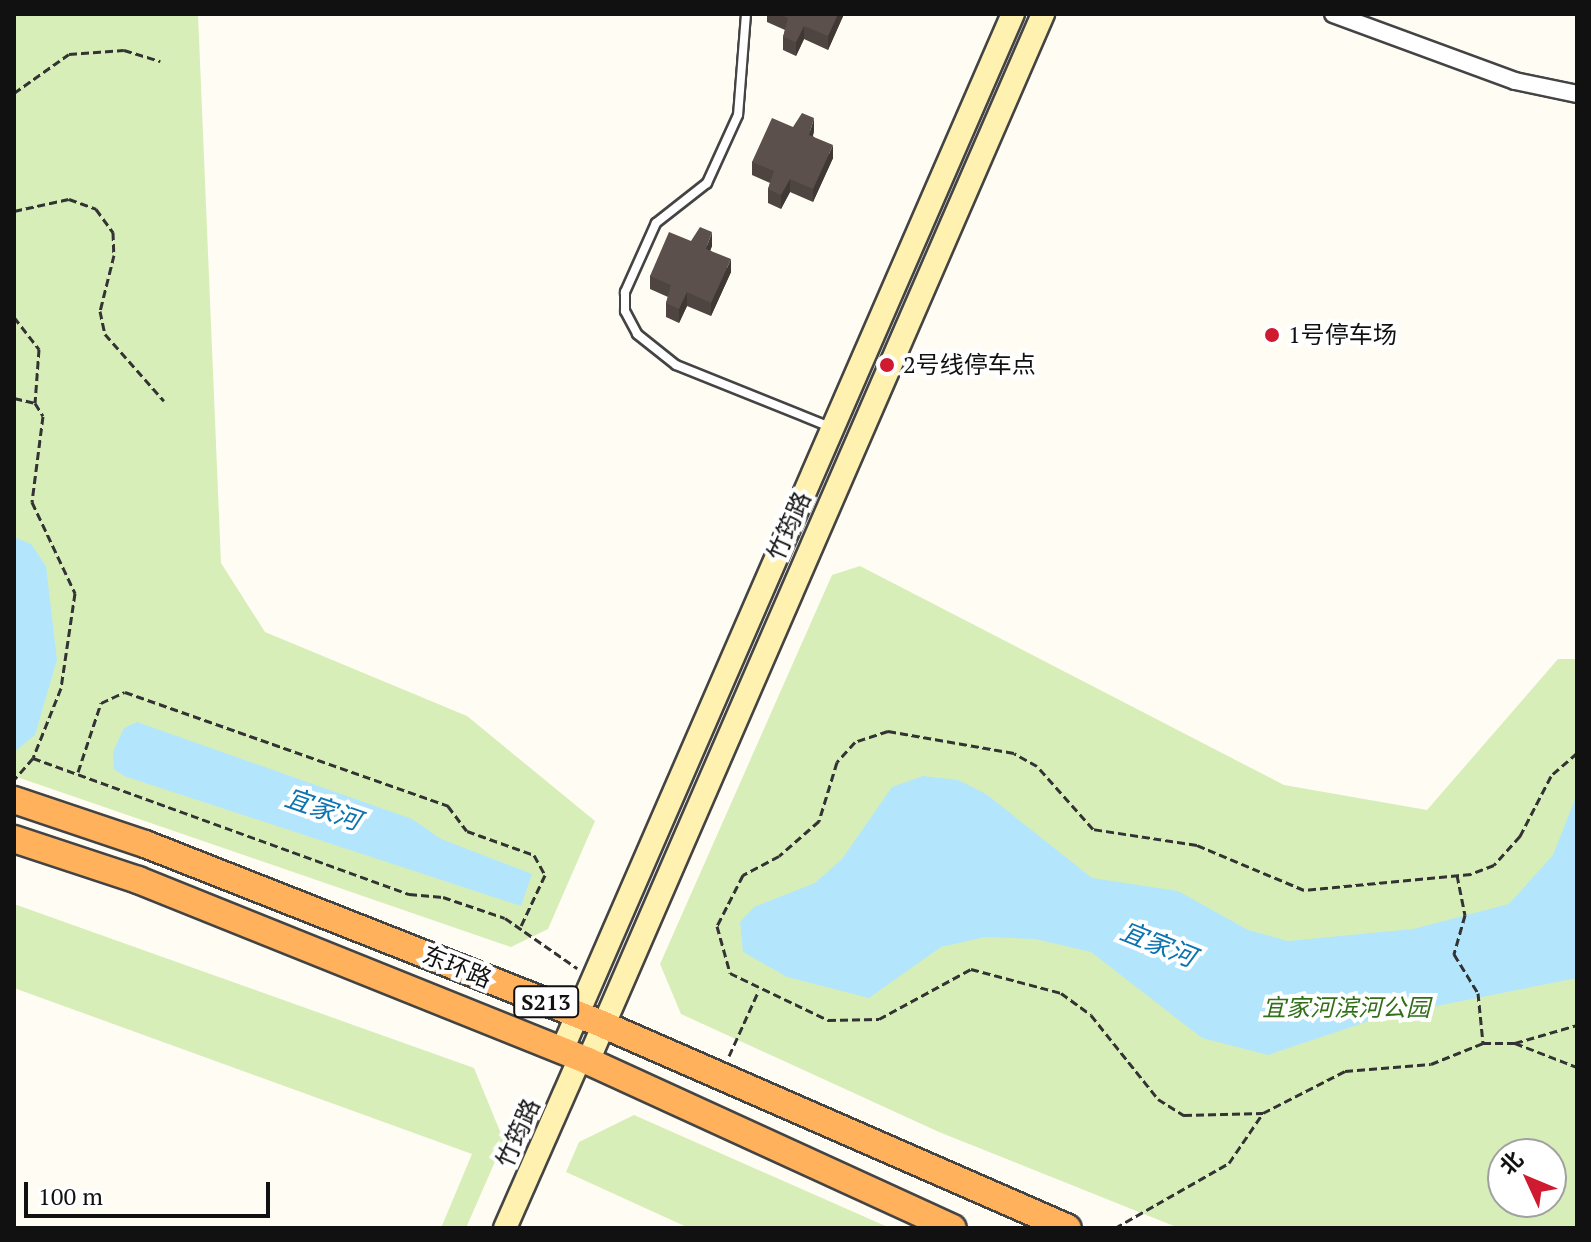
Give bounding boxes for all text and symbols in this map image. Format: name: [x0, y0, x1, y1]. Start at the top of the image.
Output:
place label: 1号停车场: [1288, 321, 1397, 349]
marker: 1号停车场: [1263, 326, 1281, 344]
place label: 2号线停车点: [903, 351, 1036, 379]
marker: 2号线停车点: [878, 356, 896, 374]
street label: 竹筠路: [761, 487, 817, 565]
water label: 宜家河: [281, 782, 365, 836]
water label: 宜家河: [1116, 915, 1200, 973]
street label: 东环路: [418, 940, 496, 994]
road number: S213: [512, 984, 580, 1020]
park label: 宜家河滨河公园: [1262, 994, 1430, 1022]
street label: 竹筠路: [490, 1094, 546, 1172]
north arrow: [1487, 1138, 1567, 1218]
text: 北: [1493, 1144, 1529, 1180]
scale bar: [28, 1166, 274, 1216]
text: 100 m: [38, 1180, 103, 1212]

